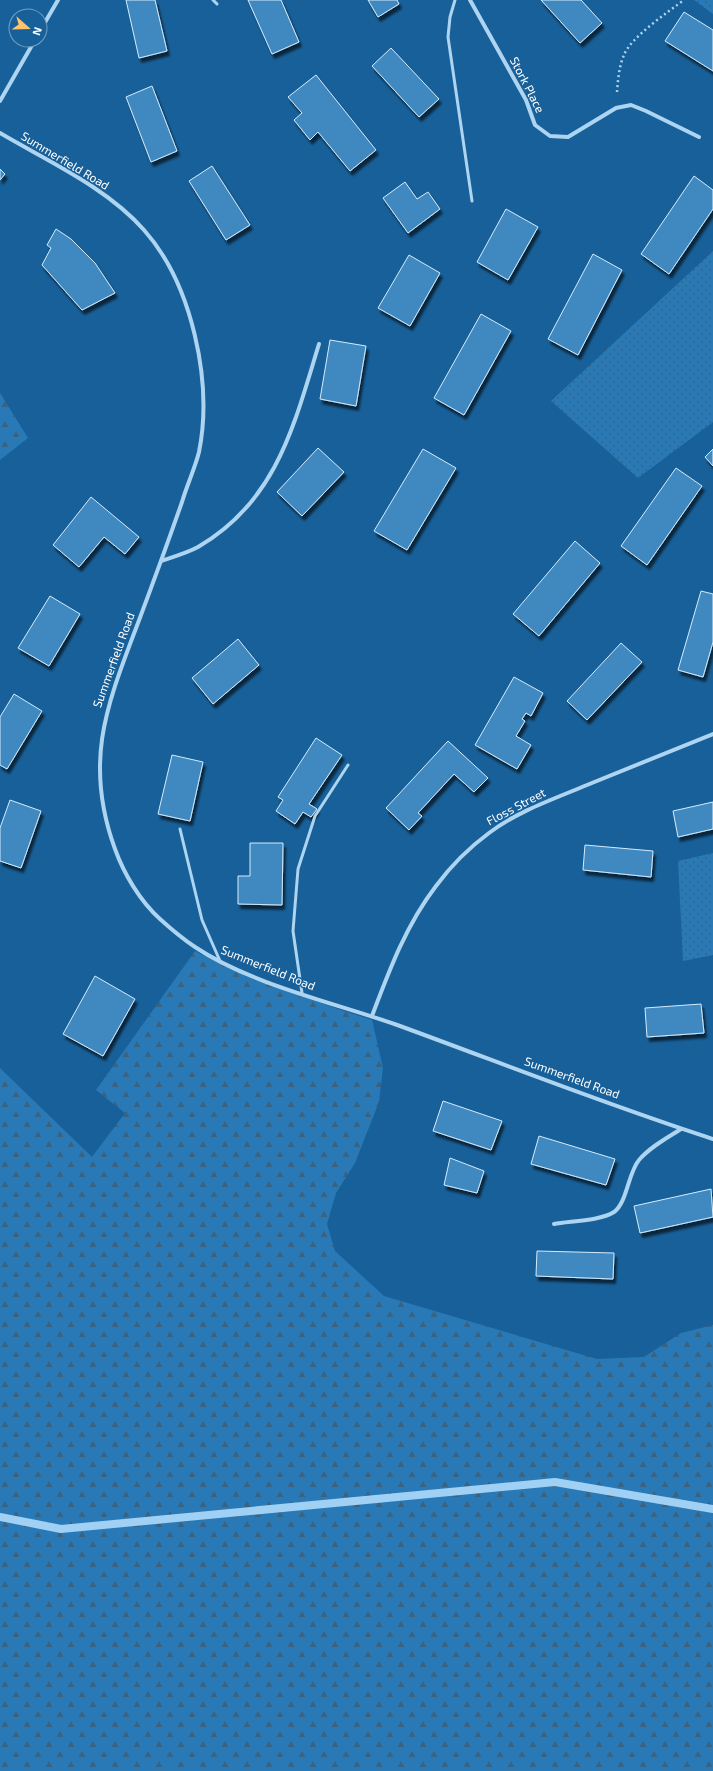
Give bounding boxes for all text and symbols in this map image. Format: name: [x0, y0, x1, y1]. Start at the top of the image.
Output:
north arrow: [8, 8, 48, 48]
text: N: [30, 26, 45, 38]
street label: Stork Place: [508, 54, 548, 115]
street label: Summerfield Road: [19, 128, 112, 192]
street label: Summerfield Road: [89, 610, 137, 709]
street label: Floss Street: [484, 784, 548, 828]
street label: Summerfield Road: [219, 942, 318, 992]
street label: Summerfield Road: [523, 1053, 622, 1101]

